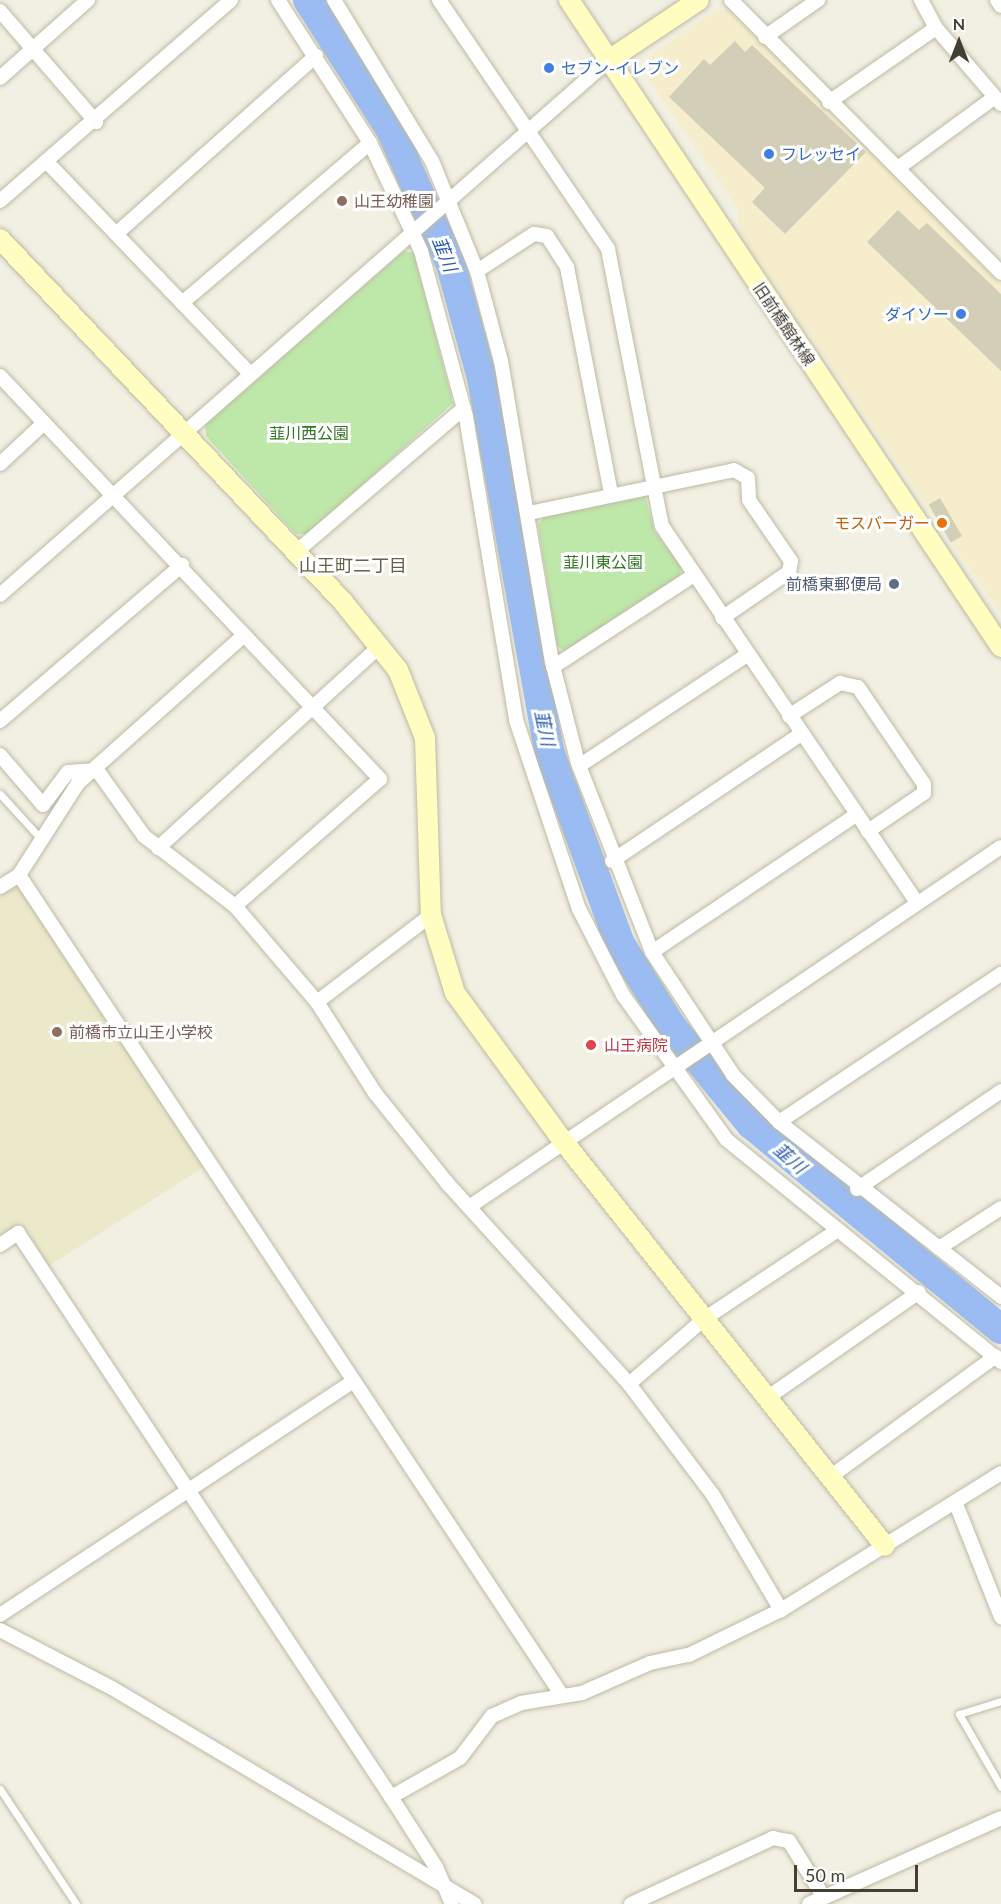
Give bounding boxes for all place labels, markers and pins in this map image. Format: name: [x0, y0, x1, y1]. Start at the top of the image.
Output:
place label: セブン-イレブン: [561, 58, 679, 78]
marker: セブン-イレブン: [542, 61, 556, 75]
place label: フレッセイ: [781, 144, 861, 164]
marker: フレッセイ: [762, 147, 776, 161]
place label: 山王幼稚園: [354, 191, 434, 211]
marker: 山王幼稚園: [335, 194, 349, 208]
place label: ダイソー: [885, 304, 949, 324]
marker: ダイソー: [954, 307, 968, 321]
place label: モスバーガー: [834, 513, 930, 533]
marker: モスバーガー: [935, 516, 949, 530]
place label: 前橋東郵便局: [786, 574, 882, 594]
marker: 前橋東郵便局: [887, 577, 901, 591]
place label: 前橋市立山王小学校: [69, 1022, 213, 1042]
marker: 前橋市立山王小学校: [50, 1025, 64, 1039]
place label: 山王病院: [604, 1035, 668, 1055]
marker: 山王病院: [582, 1036, 600, 1054]

